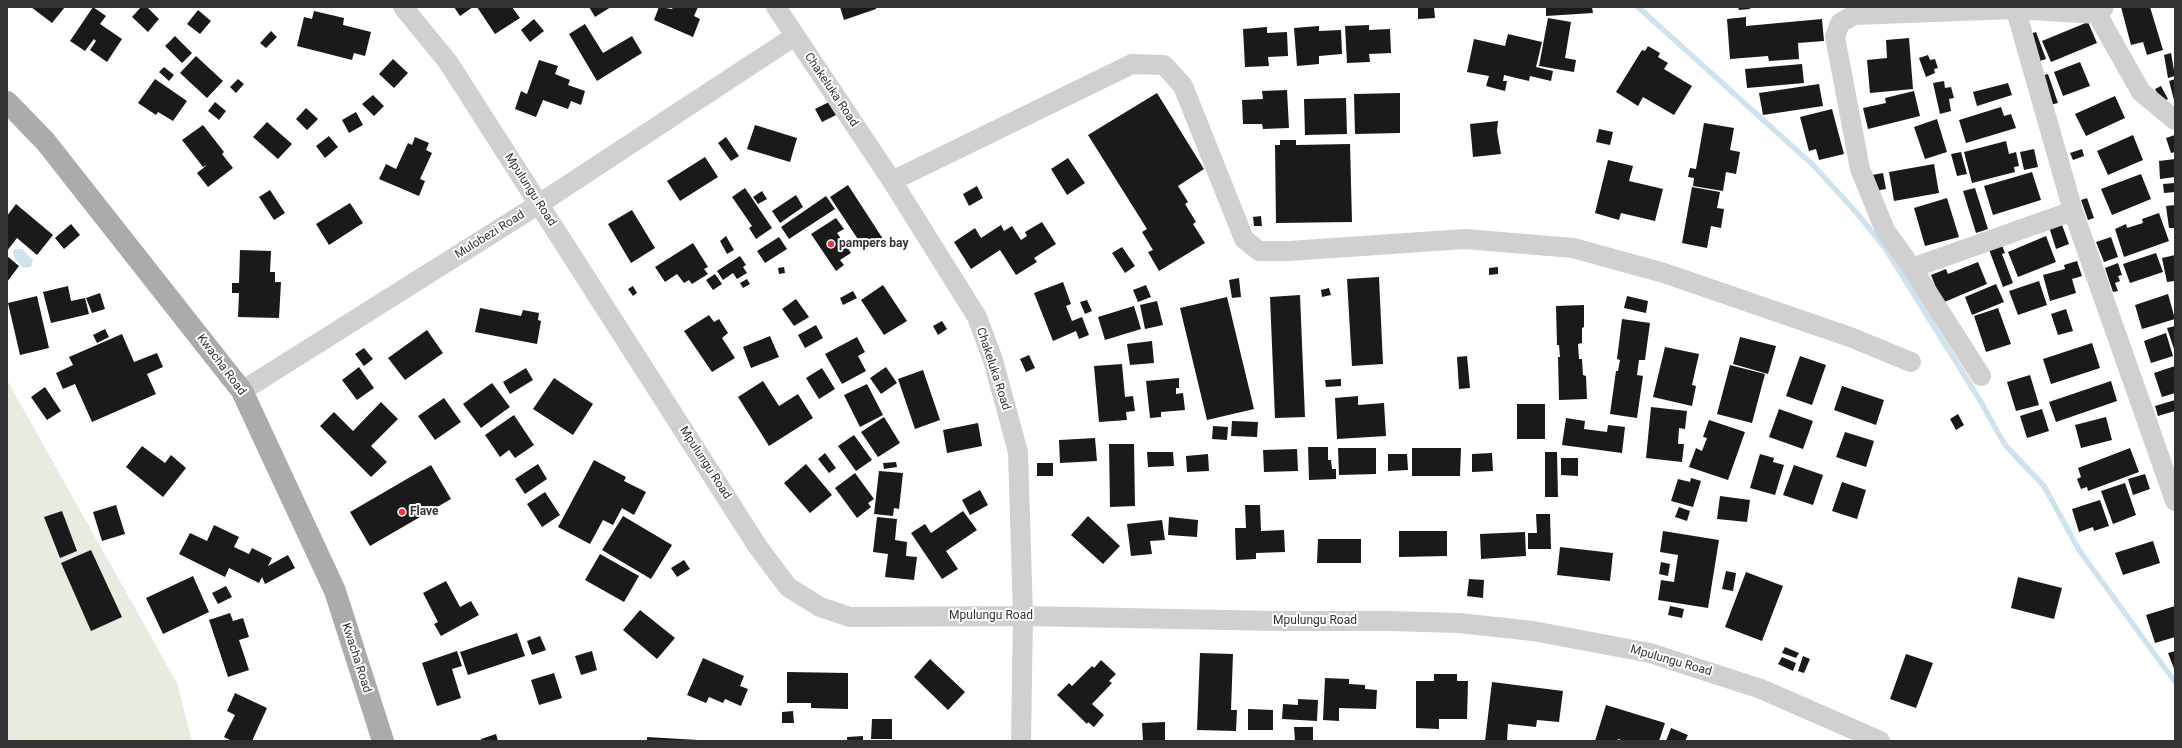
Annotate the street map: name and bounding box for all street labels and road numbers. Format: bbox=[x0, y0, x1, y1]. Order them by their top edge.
street label: Chakeluka Road bbox=[801, 50, 861, 130]
street label: Mpulungu Road bbox=[501, 151, 559, 229]
street label: Mulobezi Road bbox=[453, 208, 527, 262]
street label: Chakeluka Road bbox=[973, 326, 1013, 412]
street label: Kwacha Road bbox=[193, 332, 249, 398]
street label: Mpulungu Road bbox=[676, 424, 734, 502]
street label: Mpulungu Road bbox=[949, 609, 1033, 623]
street label: Mpulungu Road bbox=[1273, 614, 1357, 628]
street label: Kwacha Road bbox=[338, 621, 374, 695]
street label: Mpulungu Road bbox=[1629, 643, 1713, 679]

